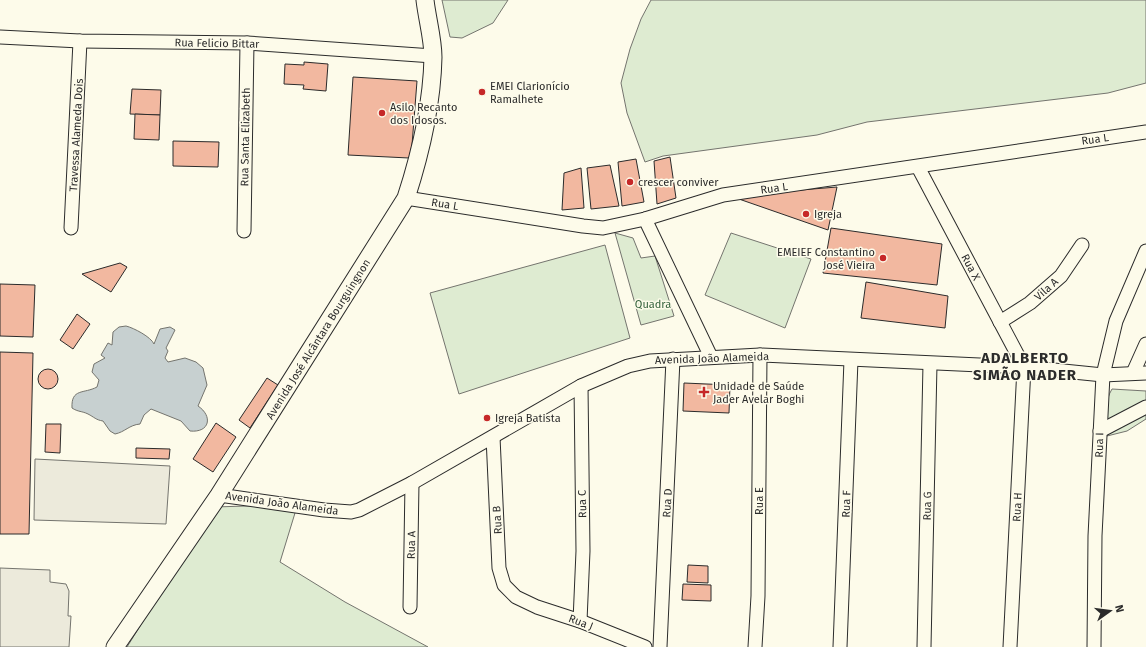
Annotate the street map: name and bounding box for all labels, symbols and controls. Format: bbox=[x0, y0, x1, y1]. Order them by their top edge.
street label: Rua Felicio Bittar bbox=[174, 36, 260, 51]
street label: Travessa Alameda Dois bbox=[67, 78, 86, 192]
place label: EMEI Clarionício Ramalhete bbox=[490, 80, 570, 106]
street label: Rua Santa Elizabeth bbox=[238, 87, 253, 187]
marker: EMEI Clarionício Ramalhete bbox=[477, 87, 487, 97]
place label: Asilo Recanto dos Idosos. bbox=[390, 101, 457, 127]
marker: Asilo Recanto dos Idosos. bbox=[377, 108, 387, 118]
street label: Rua L bbox=[1081, 131, 1110, 148]
place label: crescer conviver bbox=[638, 176, 719, 189]
marker: crescer conviver bbox=[625, 177, 635, 187]
street label: Rua L bbox=[760, 180, 789, 197]
street label: Rua L bbox=[430, 196, 460, 213]
place label: Igreja bbox=[814, 208, 842, 221]
marker: Igreja bbox=[801, 209, 811, 219]
place label: EMEIEF Constantino José Vieira bbox=[777, 246, 875, 272]
street label: Rua X bbox=[958, 252, 983, 283]
marker: EMEIEF Constantino José Vieira bbox=[878, 253, 888, 263]
street label: Avenida José Alcântara Bourguingnon bbox=[264, 257, 373, 422]
street label: Vila A bbox=[1032, 275, 1061, 303]
park label: Quadra bbox=[635, 298, 671, 311]
district label: ADALBERTO SIMÃO NADER bbox=[973, 349, 1077, 384]
street label: Avenida João Alameida bbox=[655, 350, 769, 367]
place label: Unidade de Saúde Jader Avelar Boghi bbox=[713, 380, 804, 406]
marker: Unidade de Saúde Jader Avelar Boghi bbox=[698, 386, 710, 398]
place label: Igreja Batista bbox=[495, 412, 561, 425]
marker: Igreja Batista bbox=[482, 413, 492, 423]
street label: Rua I bbox=[1093, 432, 1106, 458]
street label: Rua E bbox=[753, 487, 766, 515]
street label: Rua D bbox=[660, 488, 675, 518]
street label: Avenida João Alameida bbox=[224, 489, 339, 518]
street label: Rua C bbox=[576, 490, 589, 518]
street label: Rua F bbox=[840, 490, 853, 518]
street label: Rua G bbox=[921, 491, 934, 521]
street label: Rua H bbox=[1010, 492, 1025, 522]
street label: Rua B bbox=[490, 505, 505, 535]
street label: Rua A bbox=[405, 530, 418, 559]
north arrow bbox=[1090, 591, 1130, 631]
text: N bbox=[1112, 604, 1126, 614]
street label: Rua J bbox=[567, 612, 595, 633]

